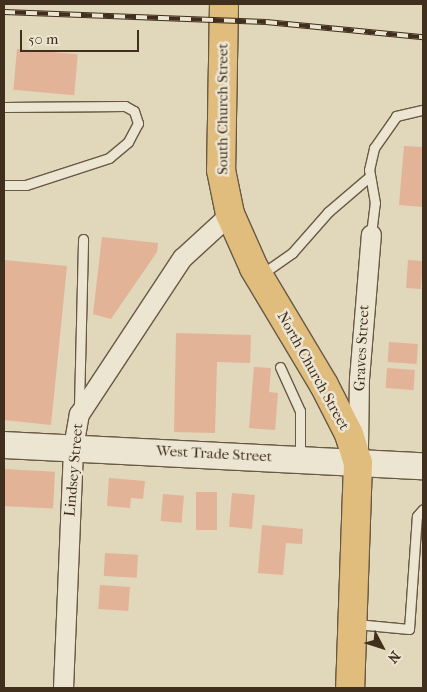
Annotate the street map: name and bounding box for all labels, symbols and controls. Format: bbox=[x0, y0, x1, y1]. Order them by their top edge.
scale bar bbox=[22, 20, 141, 52]
text: 50 m bbox=[28, 30, 58, 48]
street label: South Church Street bbox=[214, 43, 232, 175]
street label: Graves Street bbox=[351, 304, 373, 392]
street label: North Church Street bbox=[273, 308, 353, 434]
street label: Lindsey Street bbox=[61, 423, 87, 517]
street label: West Trade Street bbox=[156, 442, 272, 466]
north arrow bbox=[357, 622, 407, 672]
text: N bbox=[384, 647, 404, 666]

